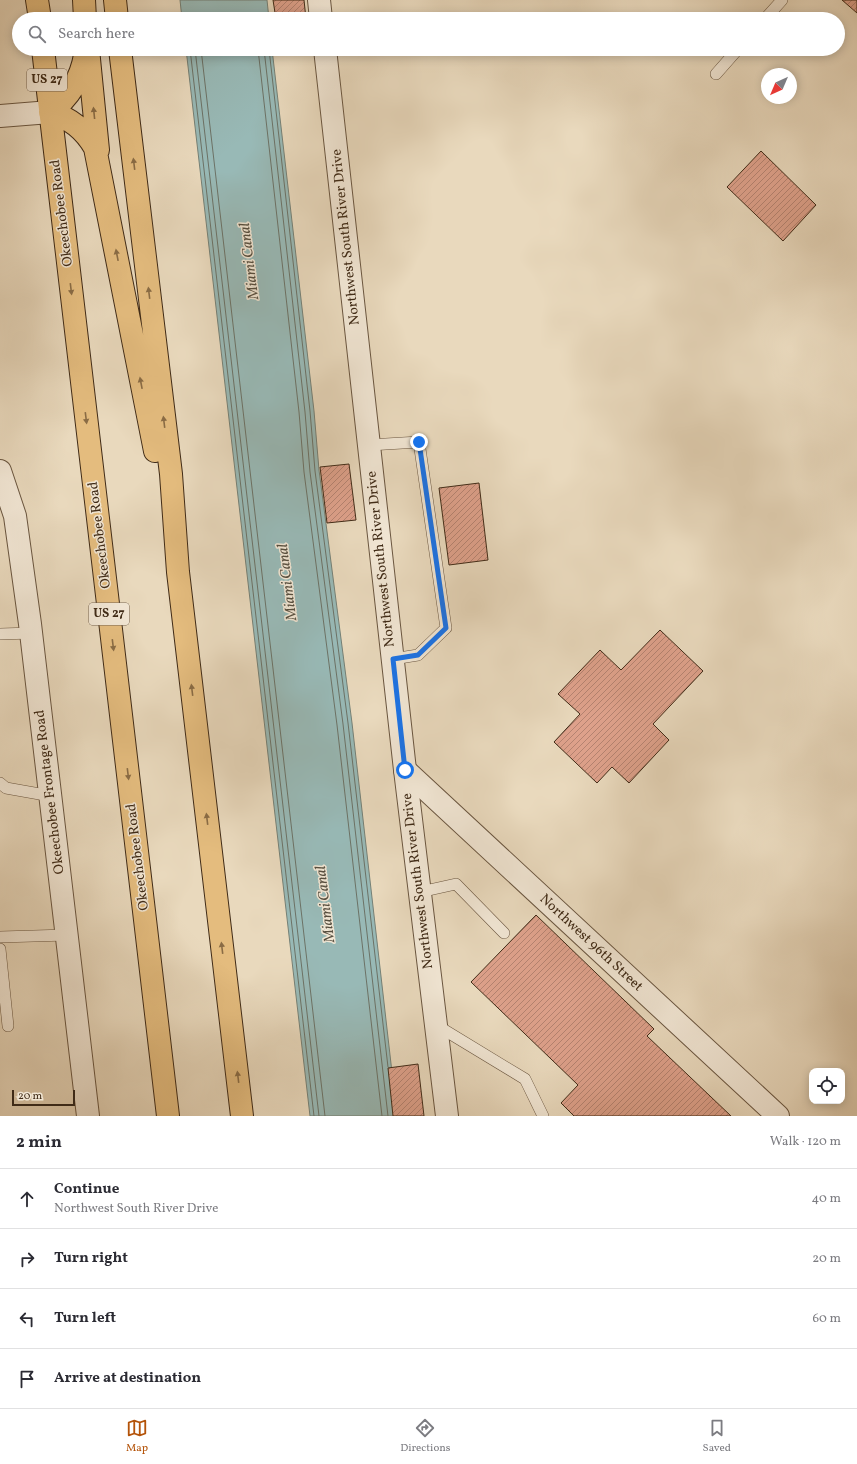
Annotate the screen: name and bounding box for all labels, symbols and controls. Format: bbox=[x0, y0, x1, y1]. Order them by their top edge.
search box bbox=[12, 12, 845, 56]
icon: search bbox=[26, 23, 48, 45]
text: Search here bbox=[58, 24, 135, 45]
north arrow bbox=[761, 68, 797, 104]
road number: US 27 bbox=[27, 69, 67, 91]
one-way arrow bbox=[91, 107, 98, 119]
street label: Northwest South River Drive bbox=[327, 148, 365, 326]
street label: Okeechobee Road bbox=[46, 158, 78, 268]
one-way arrow bbox=[131, 158, 137, 170]
water label: Miami Canal bbox=[235, 221, 265, 302]
one-way arrow bbox=[114, 249, 120, 261]
one-way arrow bbox=[68, 283, 74, 295]
one-way arrow bbox=[146, 287, 152, 299]
one-way arrow bbox=[138, 377, 144, 389]
one-way arrow bbox=[83, 412, 90, 424]
one-way arrow bbox=[161, 416, 168, 428]
route end bbox=[410, 433, 428, 451]
street label: Northwest South River Drive bbox=[362, 470, 400, 648]
street label: Okeechobee Road bbox=[84, 480, 116, 590]
water label: Miami Canal bbox=[273, 542, 303, 623]
road number: US 27 bbox=[89, 603, 129, 625]
one-way arrow bbox=[110, 639, 116, 651]
one-way arrow bbox=[188, 684, 195, 696]
street label: Okeechobee Frontage Road bbox=[30, 709, 70, 875]
route start bbox=[396, 761, 414, 779]
one-way arrow bbox=[125, 768, 131, 780]
street label: Northwest South River Drive bbox=[398, 792, 438, 970]
street label: Okeechobee Road bbox=[122, 802, 154, 912]
one-way arrow bbox=[204, 813, 210, 825]
water label: Miami Canal bbox=[311, 864, 341, 945]
street label: Northwest 96th Street bbox=[535, 890, 647, 996]
one-way arrow bbox=[219, 942, 226, 954]
map controls bbox=[809, 1068, 845, 1104]
button: locate bbox=[809, 1068, 845, 1104]
one-way arrow bbox=[235, 1071, 241, 1083]
scale bar bbox=[12, 1088, 75, 1107]
text: 20 m bbox=[18, 1089, 42, 1104]
text: 2 min bbox=[16, 1131, 62, 1154]
text: Walk · 120 m bbox=[770, 1133, 841, 1151]
text: Continue bbox=[54, 1179, 119, 1200]
icon: ahead bbox=[16, 1188, 38, 1210]
text: 40 m bbox=[812, 1190, 841, 1208]
text: Northwest South River Drive bbox=[54, 1200, 218, 1218]
icon: right bbox=[16, 1248, 38, 1270]
text: Turn right bbox=[54, 1248, 128, 1269]
text: 20 m bbox=[812, 1250, 841, 1268]
icon: left bbox=[16, 1308, 38, 1330]
text: Turn left bbox=[54, 1308, 116, 1329]
text: 60 m bbox=[813, 1310, 841, 1328]
icon: arrive bbox=[16, 1368, 38, 1390]
text: Arrive at destination bbox=[54, 1368, 201, 1389]
tab: Map bbox=[126, 1417, 148, 1456]
tab: Directions bbox=[400, 1417, 451, 1456]
tab: Saved bbox=[703, 1417, 731, 1456]

